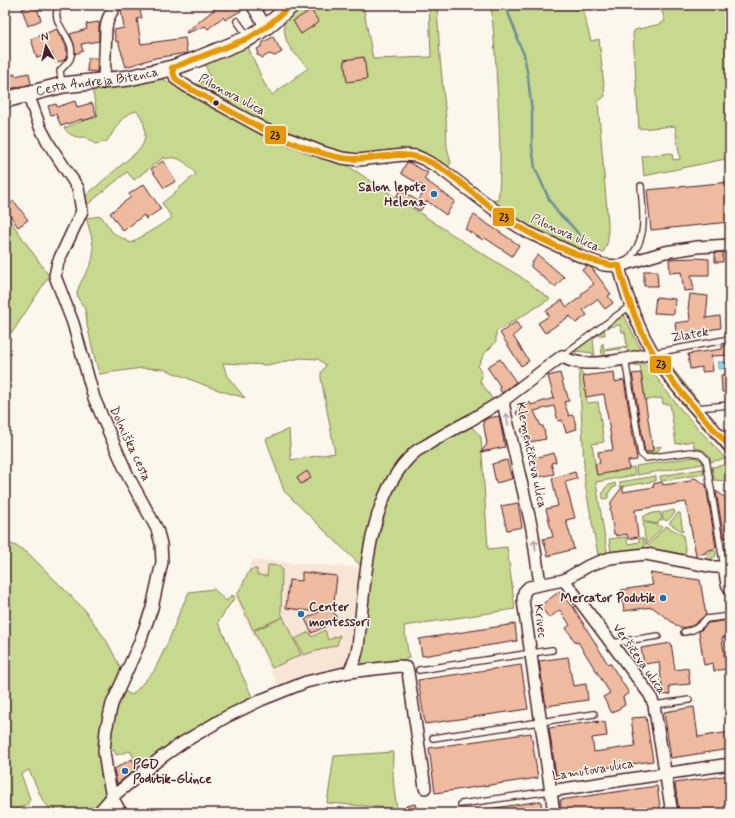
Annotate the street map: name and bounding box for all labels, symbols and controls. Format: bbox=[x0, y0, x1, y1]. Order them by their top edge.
north arrow bbox=[26, 26, 66, 66]
text: N bbox=[40, 30, 49, 45]
street label: Cesta Andreja Bitenca bbox=[34, 63, 160, 100]
street label: Pilonova ulica bbox=[196, 70, 269, 120]
unlabelled marker bbox=[211, 98, 221, 108]
line badge: 23 bbox=[264, 125, 287, 145]
text: 23 bbox=[270, 129, 280, 143]
place label: Salon lepote Helena bbox=[358, 179, 427, 211]
marker: Salon lepote Helena bbox=[429, 189, 439, 199]
line badge: 23 bbox=[492, 207, 515, 227]
street label: Pilonova ulica bbox=[528, 210, 602, 256]
text: 23 bbox=[499, 211, 509, 225]
street label: Zlatek bbox=[670, 323, 710, 347]
line badge: 23 bbox=[649, 355, 672, 374]
text: 23 bbox=[656, 358, 666, 372]
street label: Klemenčičeva ulica bbox=[511, 401, 551, 510]
street label: Dolniška cesta bbox=[105, 404, 155, 485]
one-way arrow bbox=[502, 412, 510, 425]
one-way arrow bbox=[531, 539, 539, 552]
place label: Mercator Podutik bbox=[561, 590, 655, 607]
marker: Mercator Podutik bbox=[658, 593, 668, 603]
place label: Center montessori bbox=[309, 599, 370, 631]
street label: Krivec bbox=[529, 603, 551, 639]
marker: Center montessori bbox=[296, 609, 306, 619]
street label: Veršičeva ulica bbox=[608, 620, 670, 698]
street label: Lamutova ulica bbox=[551, 755, 635, 785]
place label: PGD Podutik-Glince bbox=[133, 756, 212, 788]
marker: PGD Podutik-Glince bbox=[120, 766, 130, 776]

